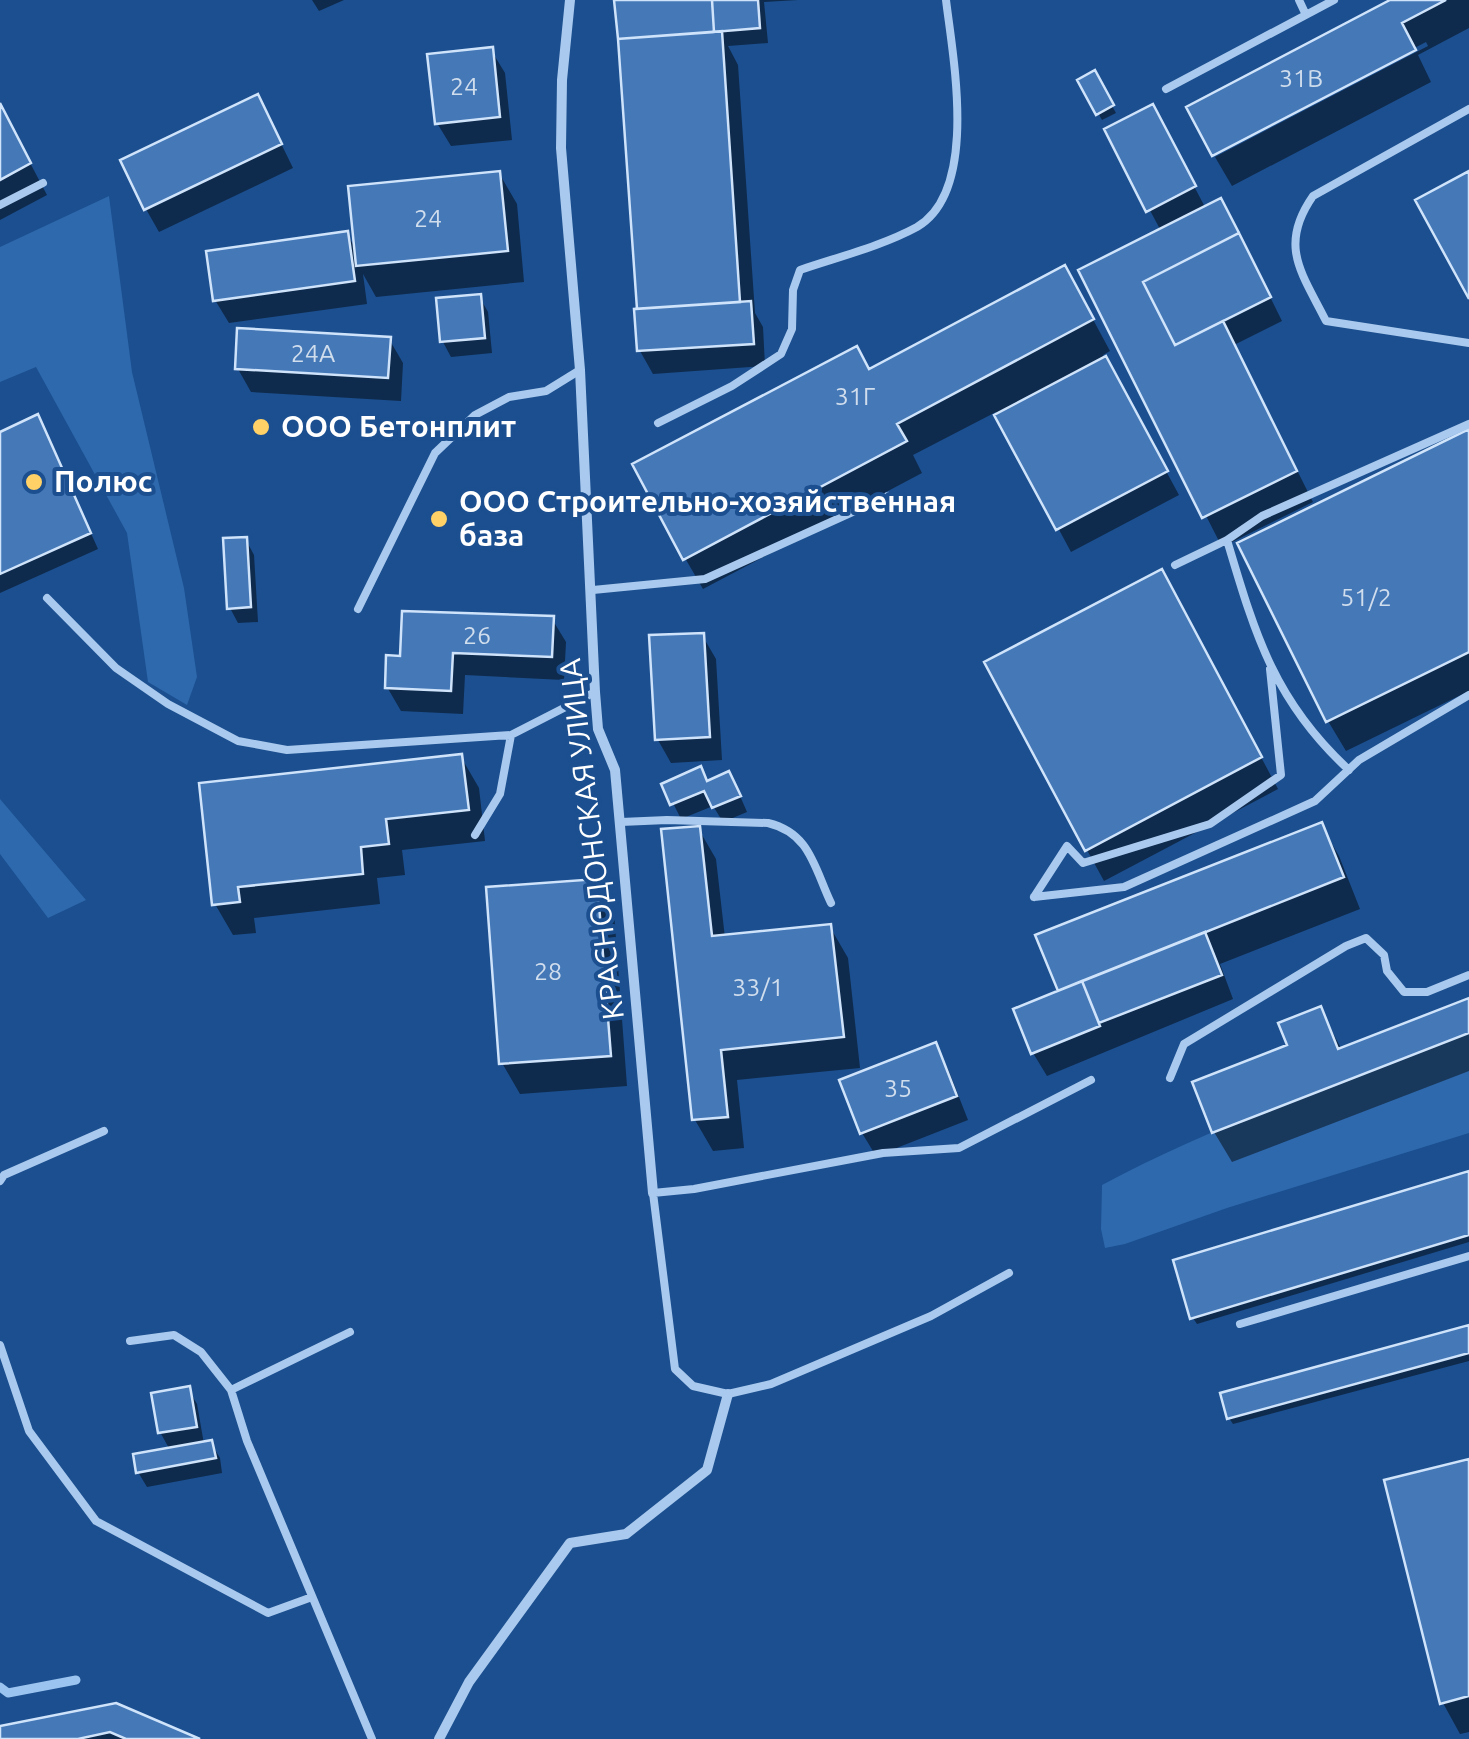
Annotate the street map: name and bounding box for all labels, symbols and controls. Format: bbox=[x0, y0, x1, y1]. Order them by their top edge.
house number: 31В bbox=[1279, 64, 1323, 92]
house number: 24 bbox=[450, 72, 478, 100]
house number: 24 bbox=[414, 204, 442, 232]
house number: 24А bbox=[291, 339, 335, 367]
house number: 31Г bbox=[835, 382, 875, 410]
place label: ООО Бетонплит bbox=[281, 409, 516, 443]
marker: ООО Бетонплит bbox=[250, 416, 272, 438]
place label: Полюс bbox=[54, 464, 152, 498]
marker: Полюс bbox=[23, 471, 45, 493]
place label: ООО Строительно-хозяйственная база bbox=[459, 484, 956, 552]
marker: ООО Строительно-хозяйственная база bbox=[428, 508, 450, 530]
house number: 51/2 bbox=[1340, 583, 1392, 611]
house number: 26 bbox=[463, 621, 491, 649]
street label: КРАСНОДОНСКАЯ УЛИЦА bbox=[552, 656, 630, 1022]
house number: 28 bbox=[534, 957, 562, 985]
house number: 33/1 bbox=[732, 973, 784, 1001]
house number: 35 bbox=[884, 1074, 912, 1102]

